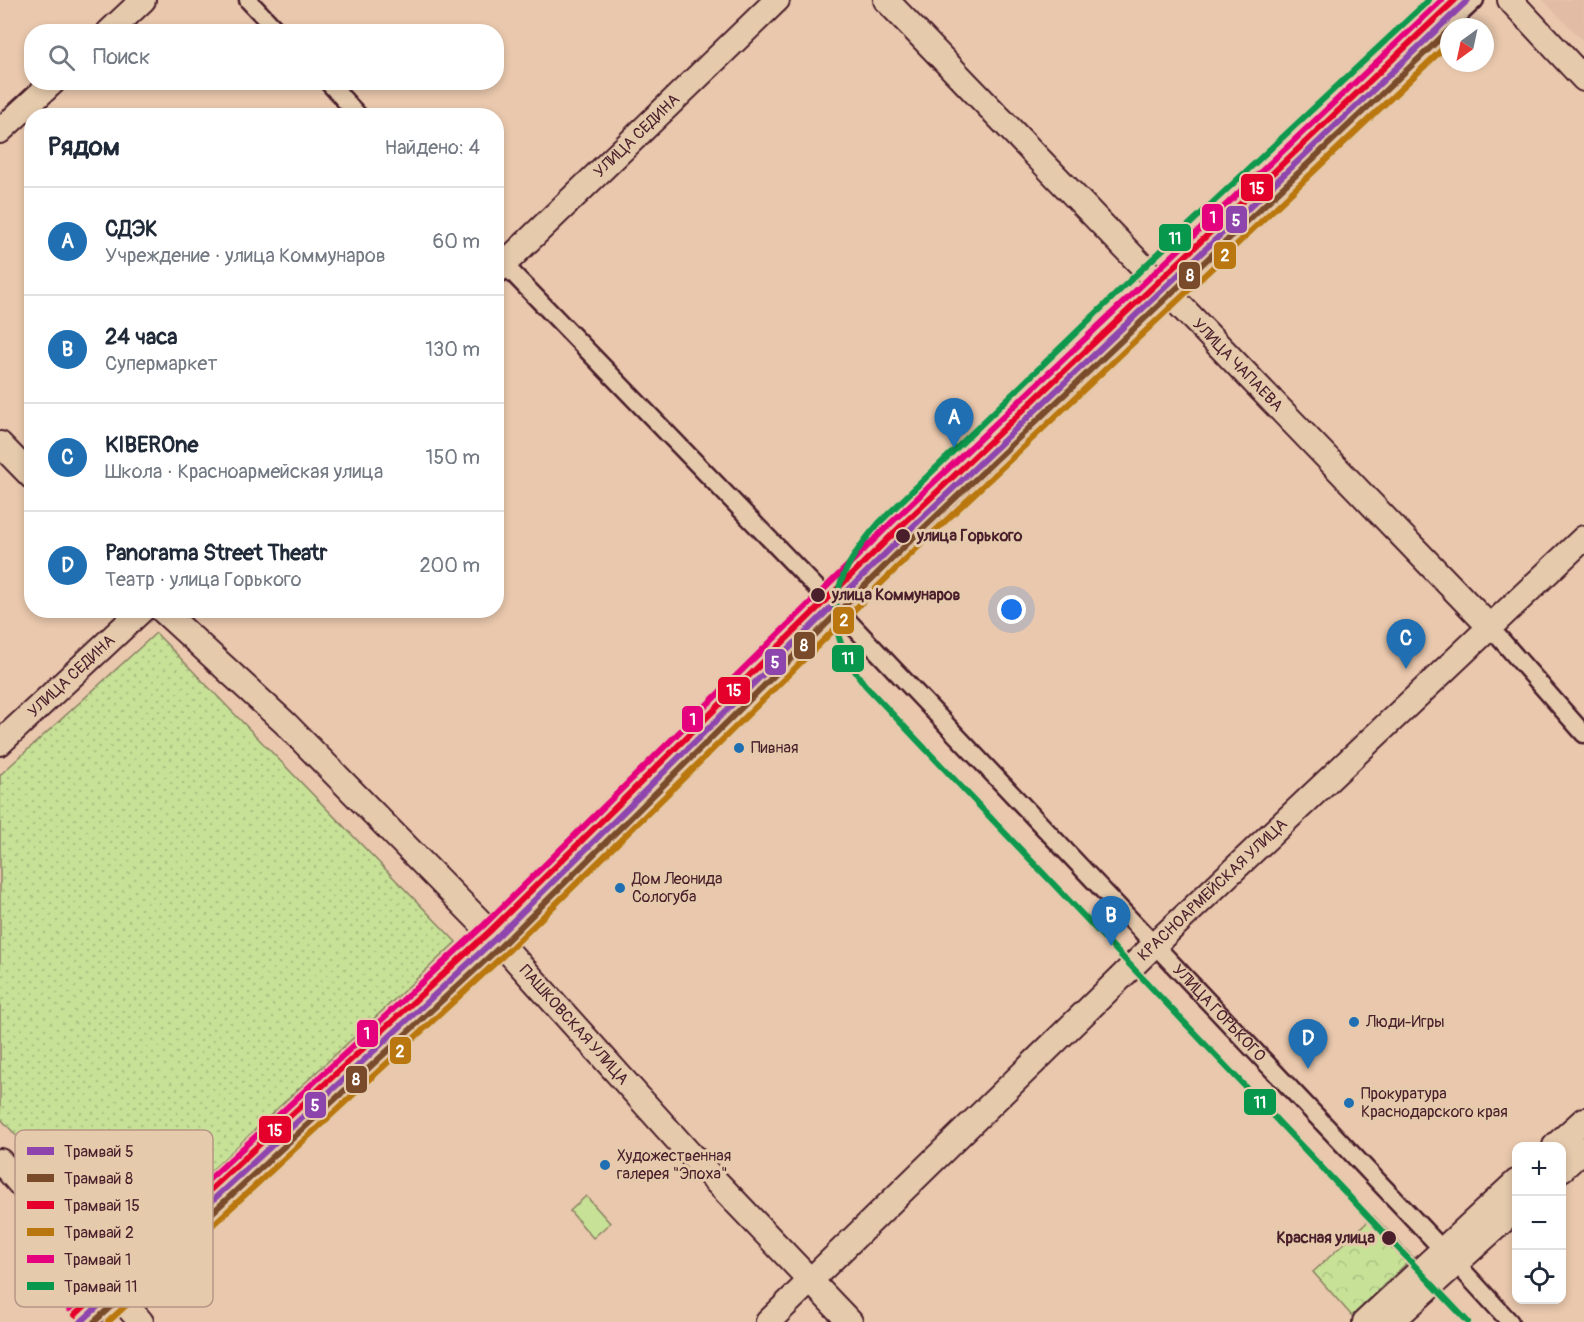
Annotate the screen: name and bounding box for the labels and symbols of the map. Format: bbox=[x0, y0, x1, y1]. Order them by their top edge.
north arrow bbox=[1440, 18, 1494, 72]
street label: УЛИЦА СЕДИНА bbox=[590, 90, 684, 182]
line badge: 15 bbox=[1240, 173, 1274, 202]
text: 15 bbox=[1250, 179, 1265, 199]
line badge: 1 bbox=[1201, 203, 1224, 232]
line badge: 5 bbox=[1225, 205, 1248, 234]
text: 1 bbox=[1210, 208, 1216, 228]
text: 5 bbox=[1232, 211, 1241, 231]
line badge: 11 bbox=[1158, 223, 1192, 252]
text: 11 bbox=[1169, 229, 1181, 249]
line badge: 2 bbox=[1213, 241, 1237, 270]
text: 2 bbox=[1221, 246, 1230, 266]
line badge: 8 bbox=[1178, 261, 1201, 290]
text: 8 bbox=[1186, 266, 1194, 286]
street label: УЛИЦА ЧАПАЕВА bbox=[1188, 314, 1287, 416]
pin: A bbox=[934, 398, 974, 448]
place label: улица Горького bbox=[916, 526, 1023, 546]
marker: улица Горького bbox=[894, 527, 912, 545]
place label: улица Коммунаров bbox=[831, 585, 961, 605]
marker: улица Коммунаров bbox=[809, 586, 827, 604]
your location bbox=[997, 595, 1026, 624]
line badge: 2 bbox=[832, 606, 855, 635]
text: 2 bbox=[840, 611, 849, 631]
pin: C bbox=[1386, 620, 1426, 669]
street label: УЛИЦА СЕДИНА bbox=[24, 630, 119, 722]
line badge: 8 bbox=[793, 631, 816, 660]
text: 8 bbox=[800, 636, 808, 656]
line badge: 11 bbox=[831, 644, 865, 673]
line badge: 5 bbox=[764, 648, 787, 676]
text: 11 bbox=[842, 649, 854, 669]
text: 5 bbox=[771, 653, 780, 673]
line badge: 15 bbox=[717, 676, 751, 705]
text: 15 bbox=[727, 681, 742, 701]
line badge: 1 bbox=[681, 705, 704, 733]
text: 1 bbox=[690, 710, 696, 730]
place label: Пивная bbox=[751, 738, 799, 758]
marker: Пивная bbox=[732, 741, 746, 755]
street label: КРАСНОАРМЕЙСКАЯ УЛИЦА bbox=[1134, 814, 1291, 965]
place label: Дом Леонида Сологуба bbox=[631, 869, 722, 907]
marker: Дом Леонида Сологуба bbox=[613, 881, 627, 895]
pin: B bbox=[1092, 896, 1130, 946]
street label: УЛИЦА ГОРЬКОГО bbox=[1168, 960, 1270, 1066]
street label: ПАШКОВСКАЯ УЛИЦА bbox=[515, 961, 633, 1089]
place label: Люди-Игры bbox=[1365, 1012, 1445, 1032]
marker: Люди-Игры bbox=[1347, 1015, 1361, 1029]
line badge: 1 bbox=[356, 1019, 379, 1048]
pin: D bbox=[1288, 1020, 1328, 1069]
text: 1 bbox=[364, 1024, 370, 1044]
line badge: 2 bbox=[389, 1036, 412, 1065]
text: 2 bbox=[396, 1042, 405, 1062]
line badge: 8 bbox=[345, 1065, 368, 1094]
text: 8 bbox=[352, 1070, 360, 1090]
place label: Прокуратура Краснодарского края bbox=[1361, 1084, 1508, 1122]
line badge: 11 bbox=[1243, 1088, 1277, 1116]
line badge: 5 bbox=[304, 1091, 327, 1119]
text: 11 bbox=[1254, 1093, 1266, 1113]
text: 5 bbox=[311, 1096, 320, 1116]
marker: Прокуратура Краснодарского края bbox=[1342, 1096, 1356, 1110]
line badge: 15 bbox=[258, 1115, 292, 1144]
text: 15 bbox=[268, 1121, 283, 1141]
legend bbox=[15, 1130, 213, 1307]
text: Трамвай 5 bbox=[64, 1142, 134, 1162]
place label: Художественная галерея "Эпоха" bbox=[617, 1146, 731, 1184]
marker: Художественная галерея "Эпоха" bbox=[598, 1158, 612, 1172]
text: Трамвай 8 bbox=[64, 1169, 133, 1189]
text: Трамвай 15 bbox=[64, 1196, 140, 1216]
text: Трамвай 2 bbox=[64, 1223, 134, 1243]
place label: Красная улица bbox=[1276, 1228, 1376, 1248]
marker: Красная улица bbox=[1380, 1229, 1398, 1247]
text: Трамвай 1 bbox=[64, 1250, 131, 1270]
text: Трамвай 11 bbox=[64, 1277, 137, 1297]

